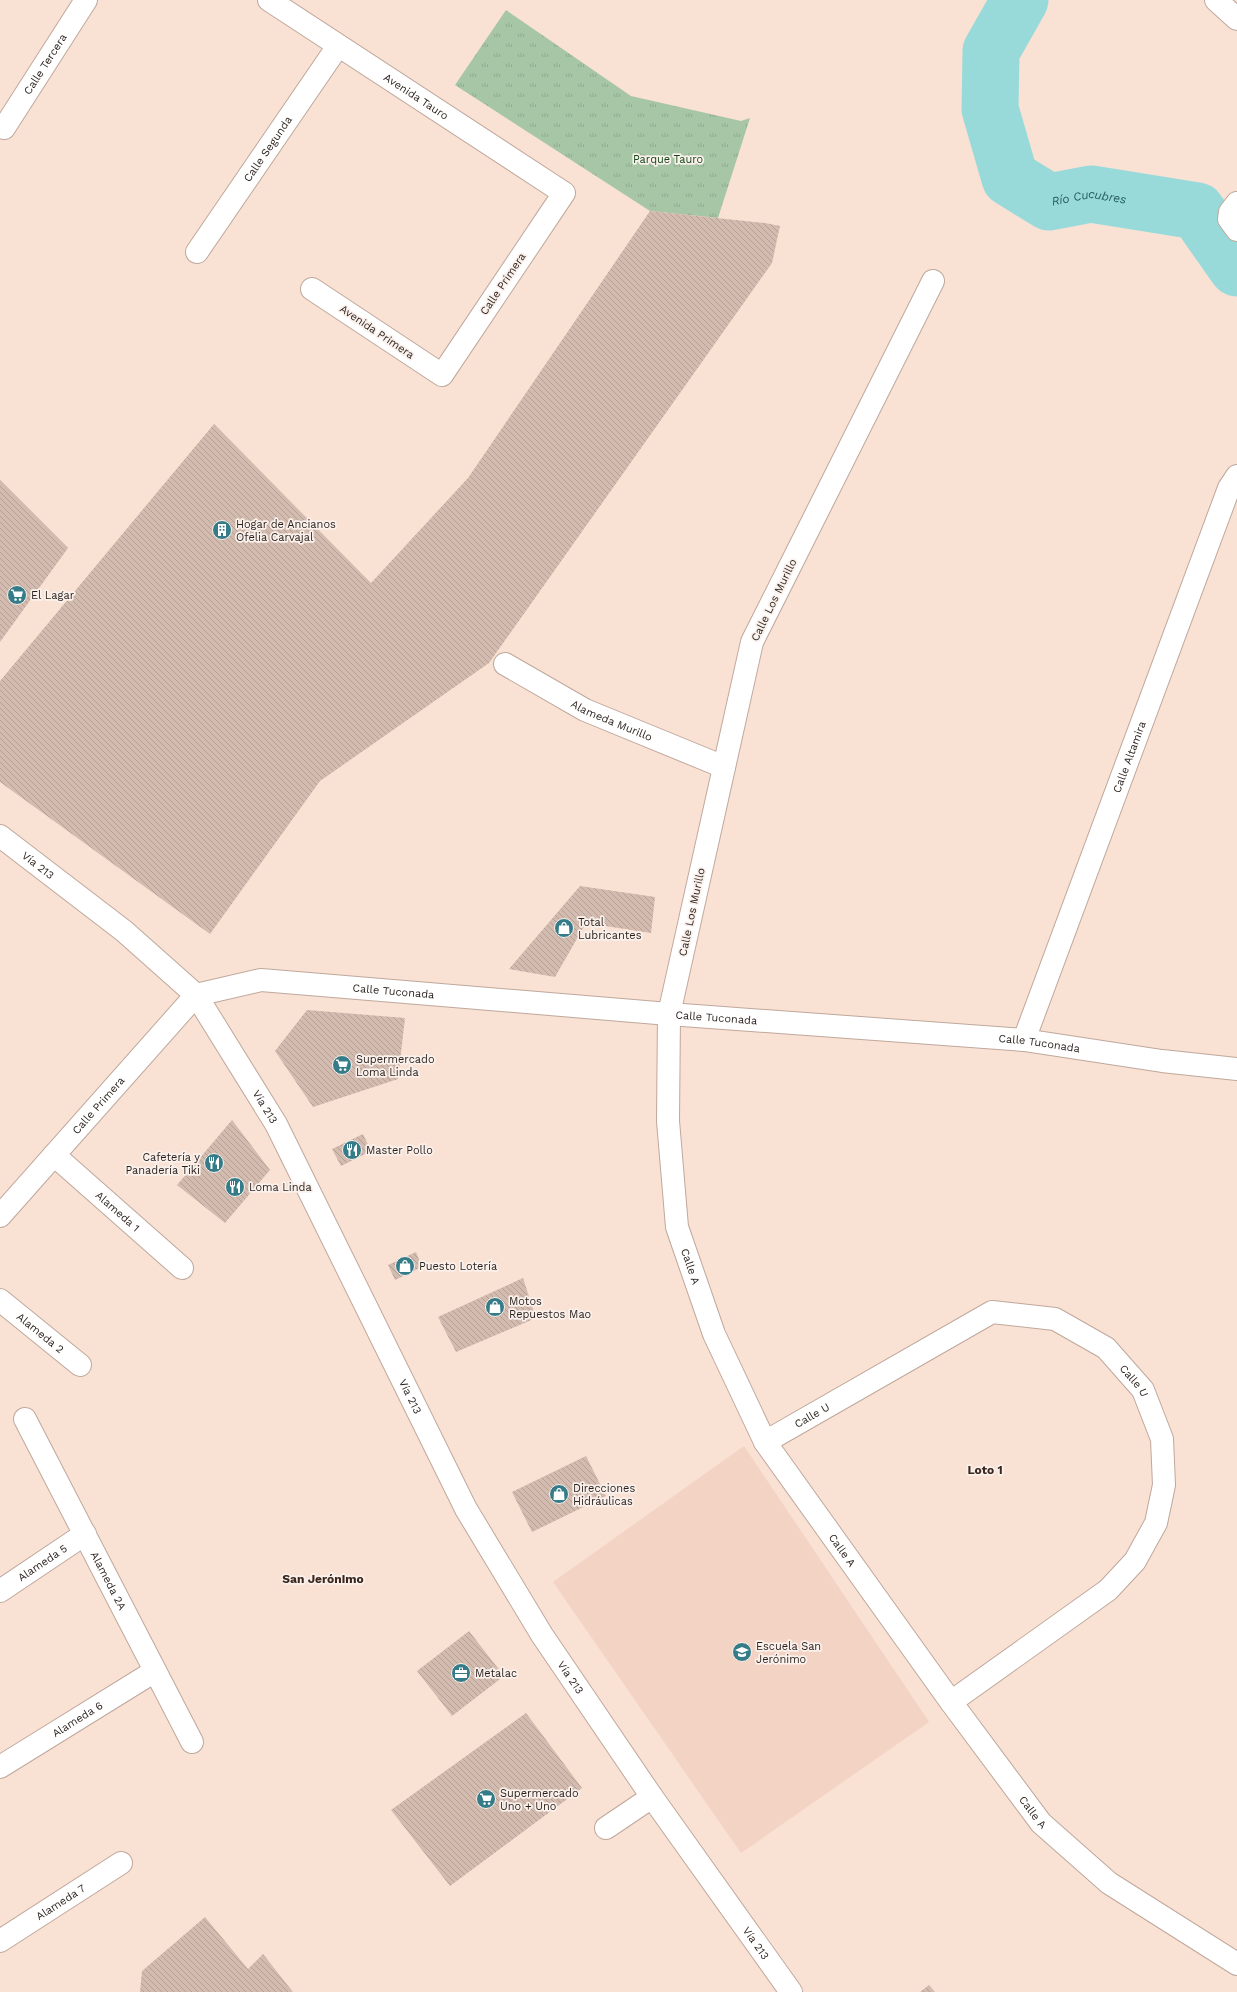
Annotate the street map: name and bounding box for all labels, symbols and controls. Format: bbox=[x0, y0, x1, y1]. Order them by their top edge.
street label: Calle Tercera bbox=[21, 31, 69, 97]
street label: Avenida Tauro bbox=[382, 70, 451, 122]
street label: Calle Segunda bbox=[241, 114, 295, 184]
park label: Parque Tauro bbox=[633, 153, 703, 166]
water label: Río Cucubres bbox=[1050, 187, 1127, 208]
street label: Calle Primera bbox=[477, 250, 529, 318]
street label: Avenida Primera bbox=[337, 302, 417, 362]
place label: Hogar de Ancianos Ofelia Carvajal bbox=[236, 518, 336, 544]
building icon: Hogar de Ancianos Ofelia Carvajal bbox=[211, 519, 233, 541]
street label: Calle Los Murillo bbox=[748, 557, 800, 643]
supermarket icon: El Lagar bbox=[6, 584, 28, 606]
place label: El Lagar bbox=[31, 589, 75, 602]
street label: Alameda Murillo bbox=[569, 697, 654, 743]
street label: Calle Altamira bbox=[1110, 719, 1148, 795]
street label: Vía 213 bbox=[19, 849, 57, 882]
street label: Calle Los Murillo bbox=[676, 867, 708, 957]
place label: Total Lubricantes bbox=[578, 916, 642, 942]
shop icon: Total Lubricantes bbox=[553, 917, 575, 939]
street label: Calle Tuconada bbox=[352, 981, 435, 1001]
street label: Calle Tuconada bbox=[675, 1008, 758, 1027]
street label: Calle Tuconada bbox=[998, 1032, 1081, 1055]
place label: Supermercado Loma Linda bbox=[356, 1053, 435, 1079]
supermarket icon: Supermercado Loma Linda bbox=[331, 1054, 353, 1076]
street label: Calle Primera bbox=[69, 1074, 127, 1137]
street label: Vía 213 bbox=[250, 1088, 281, 1126]
restaurant icon: Master Pollo bbox=[341, 1139, 363, 1161]
place label: Master Pollo bbox=[366, 1144, 433, 1157]
place label: Cafetería y Panadería Tiki bbox=[125, 1151, 200, 1177]
restaurant icon: Cafetería y Panadería Tiki bbox=[203, 1152, 225, 1174]
restaurant icon: Loma Linda bbox=[224, 1176, 246, 1198]
place label: Loma Linda bbox=[249, 1181, 312, 1194]
street label: Alameda 1 bbox=[93, 1188, 142, 1234]
street label: Calle A bbox=[678, 1247, 703, 1286]
shop icon: Puesto Lotería bbox=[394, 1255, 416, 1277]
place label: Puesto Lotería bbox=[419, 1260, 497, 1273]
place label: Motos Repuestos Mao bbox=[509, 1295, 591, 1321]
shop icon: Motos Repuestos Mao bbox=[484, 1296, 506, 1318]
street label: Alameda 2 bbox=[14, 1310, 66, 1356]
street label: Calle U bbox=[1117, 1362, 1151, 1399]
street label: Vía 213 bbox=[396, 1377, 424, 1416]
street label: Calle U bbox=[792, 1400, 832, 1430]
district label: Loto 1 bbox=[967, 1463, 1003, 1477]
place label: Direcciones Hidráulicas bbox=[573, 1482, 635, 1508]
shop icon: Direcciones Hidráulicas bbox=[548, 1483, 570, 1505]
street label: Calle A bbox=[826, 1531, 859, 1569]
street label: Alameda 5 bbox=[15, 1541, 70, 1584]
street label: Alameda 2A bbox=[88, 1549, 129, 1612]
district label: San Jerónimo bbox=[282, 1572, 364, 1586]
place label: Escuela San Jerónimo bbox=[756, 1640, 821, 1666]
school or university icon: Escuela San Jerónimo bbox=[731, 1641, 753, 1663]
street label: Vía 213 bbox=[555, 1658, 587, 1696]
office icon: Metalac bbox=[450, 1662, 472, 1684]
place label: Metalac bbox=[475, 1667, 517, 1680]
street label: Alameda 6 bbox=[50, 1698, 105, 1740]
place label: Supermercado Uno + Uno bbox=[500, 1787, 579, 1813]
supermarket icon: Supermercado Uno + Uno bbox=[475, 1788, 497, 1810]
street label: Calle A bbox=[1017, 1793, 1049, 1831]
street label: Alameda 7 bbox=[33, 1881, 88, 1923]
street label: Vía 213 bbox=[740, 1924, 772, 1962]

